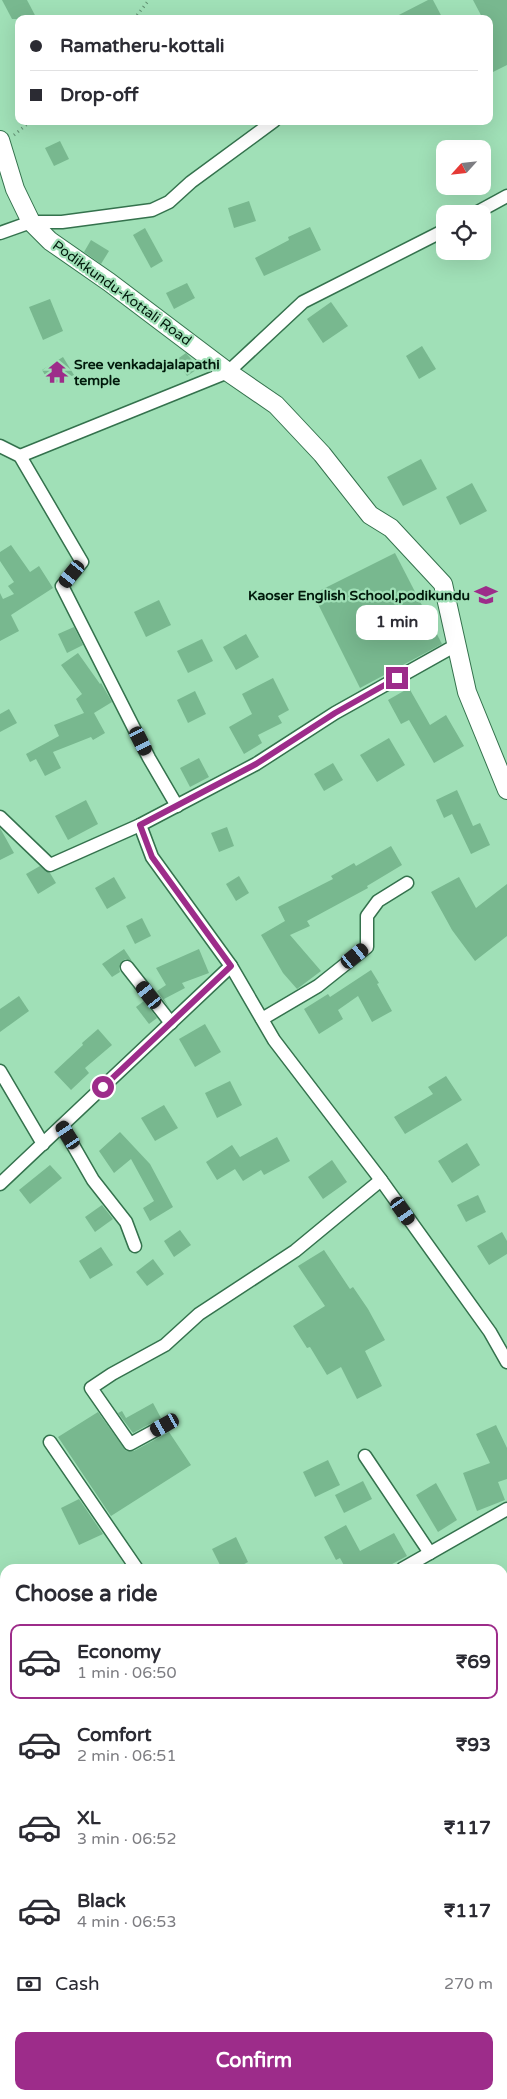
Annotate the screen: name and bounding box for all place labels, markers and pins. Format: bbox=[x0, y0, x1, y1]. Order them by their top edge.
place label: Sree venkadajalapathi temple bbox=[73, 356, 220, 389]
temple icon: Sree venkadajalapathi temple bbox=[44, 359, 70, 385]
school or university icon: Kaoser English School,podikundu bbox=[473, 582, 499, 608]
place label: Kaoser English School,podikundu bbox=[248, 587, 470, 604]

